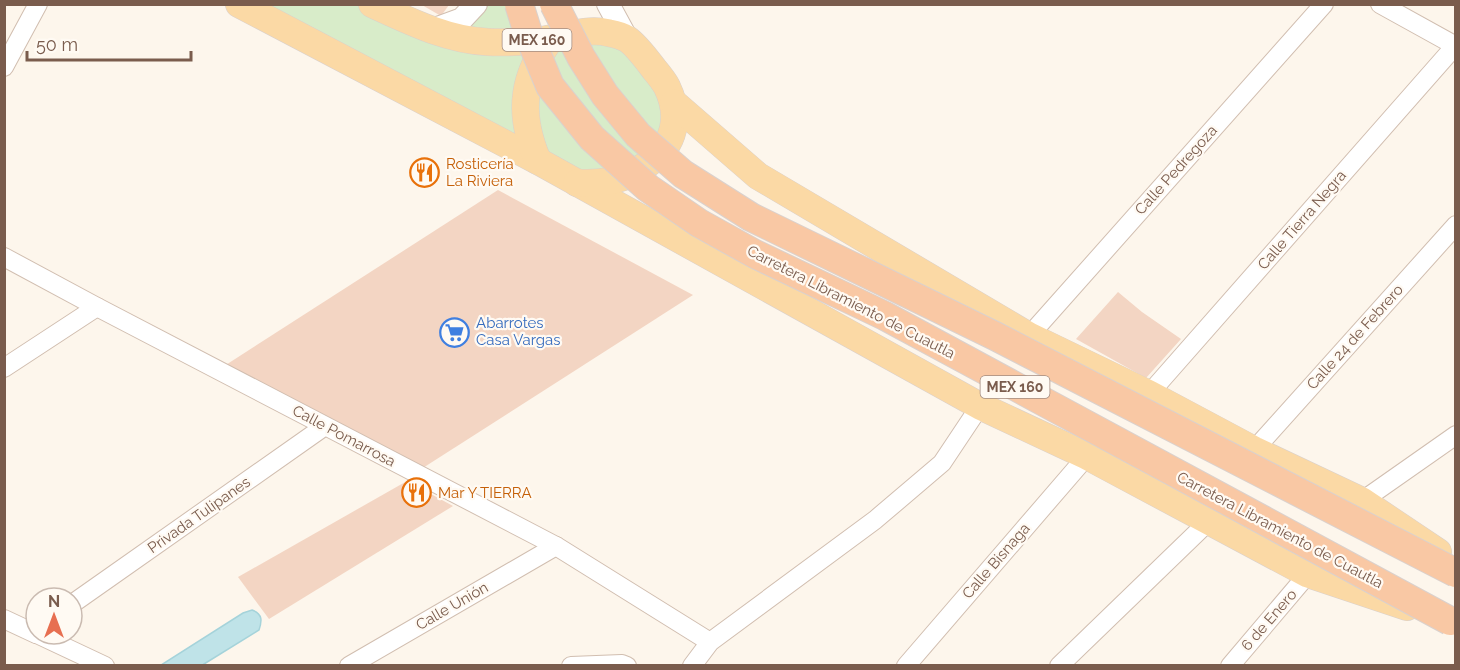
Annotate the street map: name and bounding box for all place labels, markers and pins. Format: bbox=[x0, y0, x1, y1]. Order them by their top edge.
place label: Rosticería La Riviera bbox=[446, 155, 514, 190]
restaurant icon: Rosticería La Riviera bbox=[409, 157, 441, 189]
place label: Abarrotes Casa Vargas bbox=[476, 314, 561, 349]
supermarket icon: Abarrotes Casa Vargas bbox=[439, 316, 471, 348]
restaurant icon: Mar Y TIERRA bbox=[401, 477, 433, 509]
place label: Mar Y TIERRA bbox=[438, 484, 532, 502]

